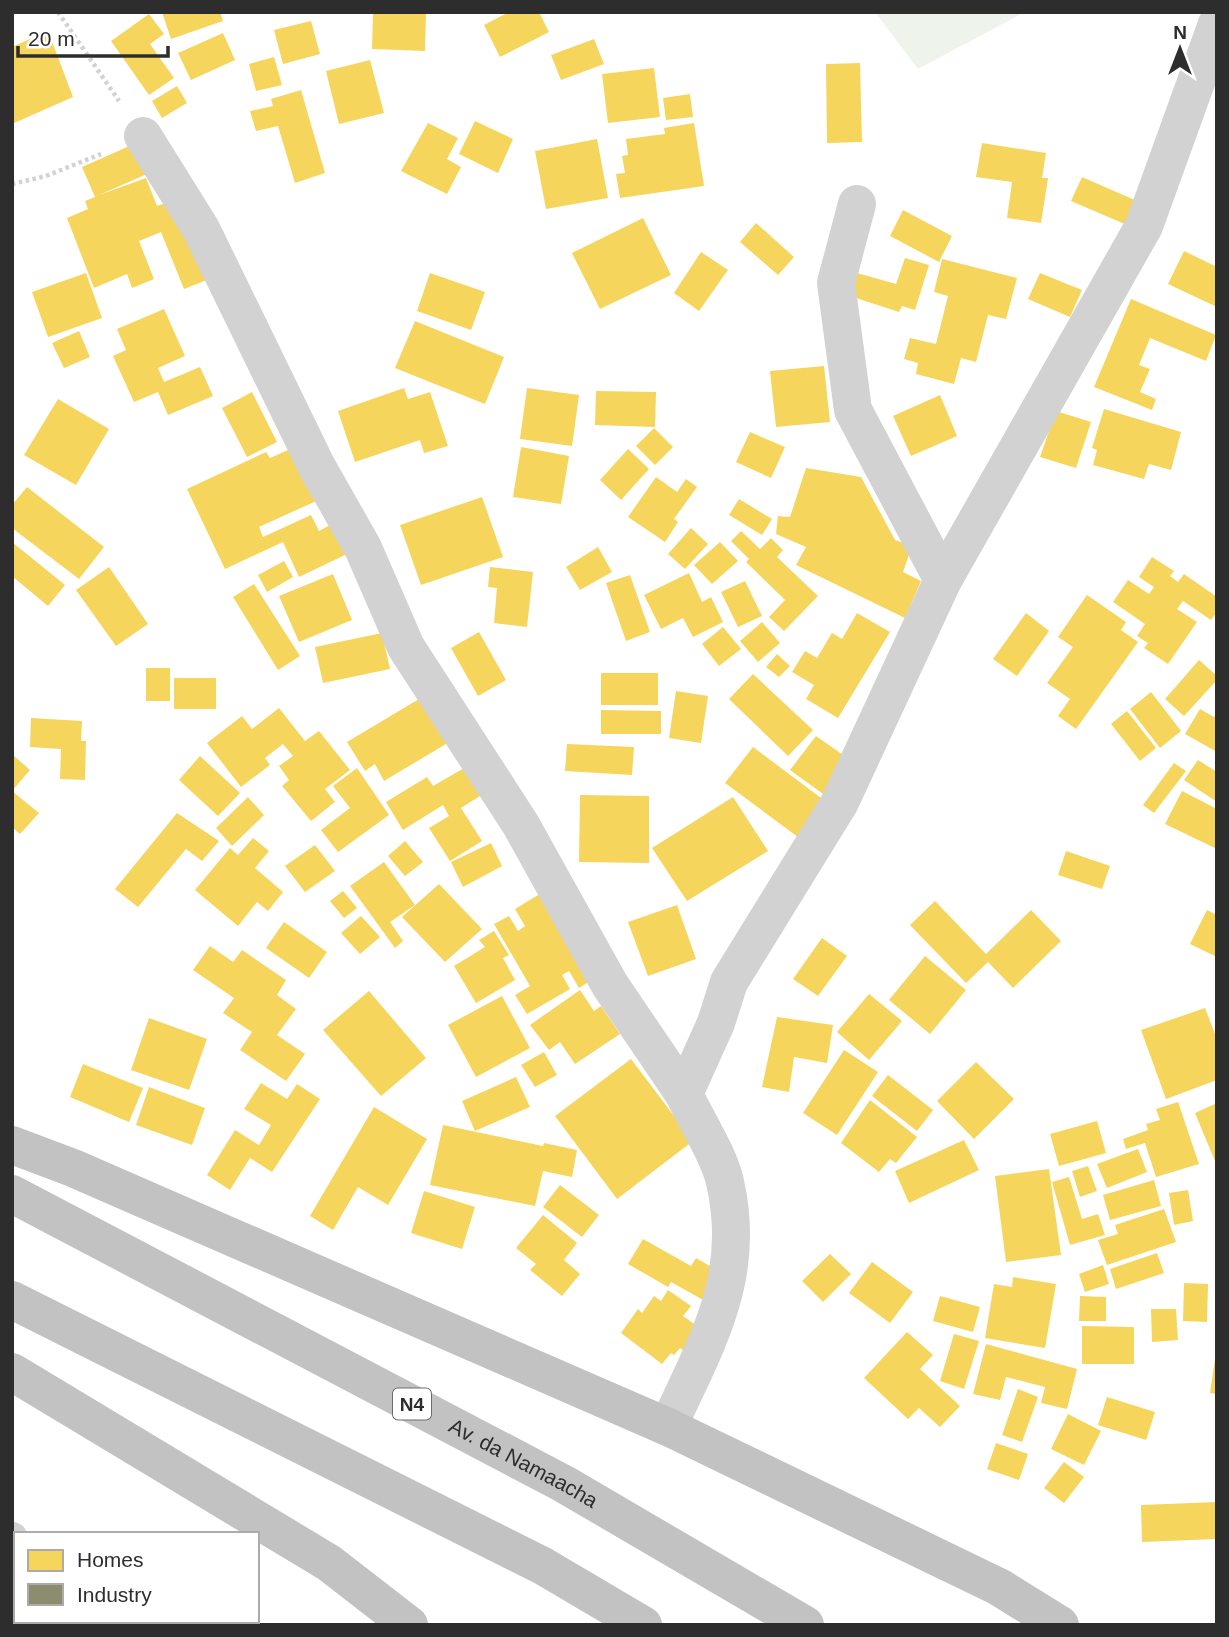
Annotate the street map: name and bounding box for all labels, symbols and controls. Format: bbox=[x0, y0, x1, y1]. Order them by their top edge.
scale bar bbox=[18, 14, 168, 58]
north arrow bbox=[1145, 14, 1215, 84]
text: N bbox=[1173, 22, 1187, 43]
text: 20 m bbox=[28, 27, 75, 50]
road number: N4 bbox=[393, 1388, 431, 1420]
street label: Av. da Namaacha bbox=[445, 1414, 602, 1512]
legend bbox=[14, 1532, 259, 1623]
text: Homes bbox=[77, 1548, 144, 1571]
text: Industry bbox=[77, 1583, 152, 1606]

